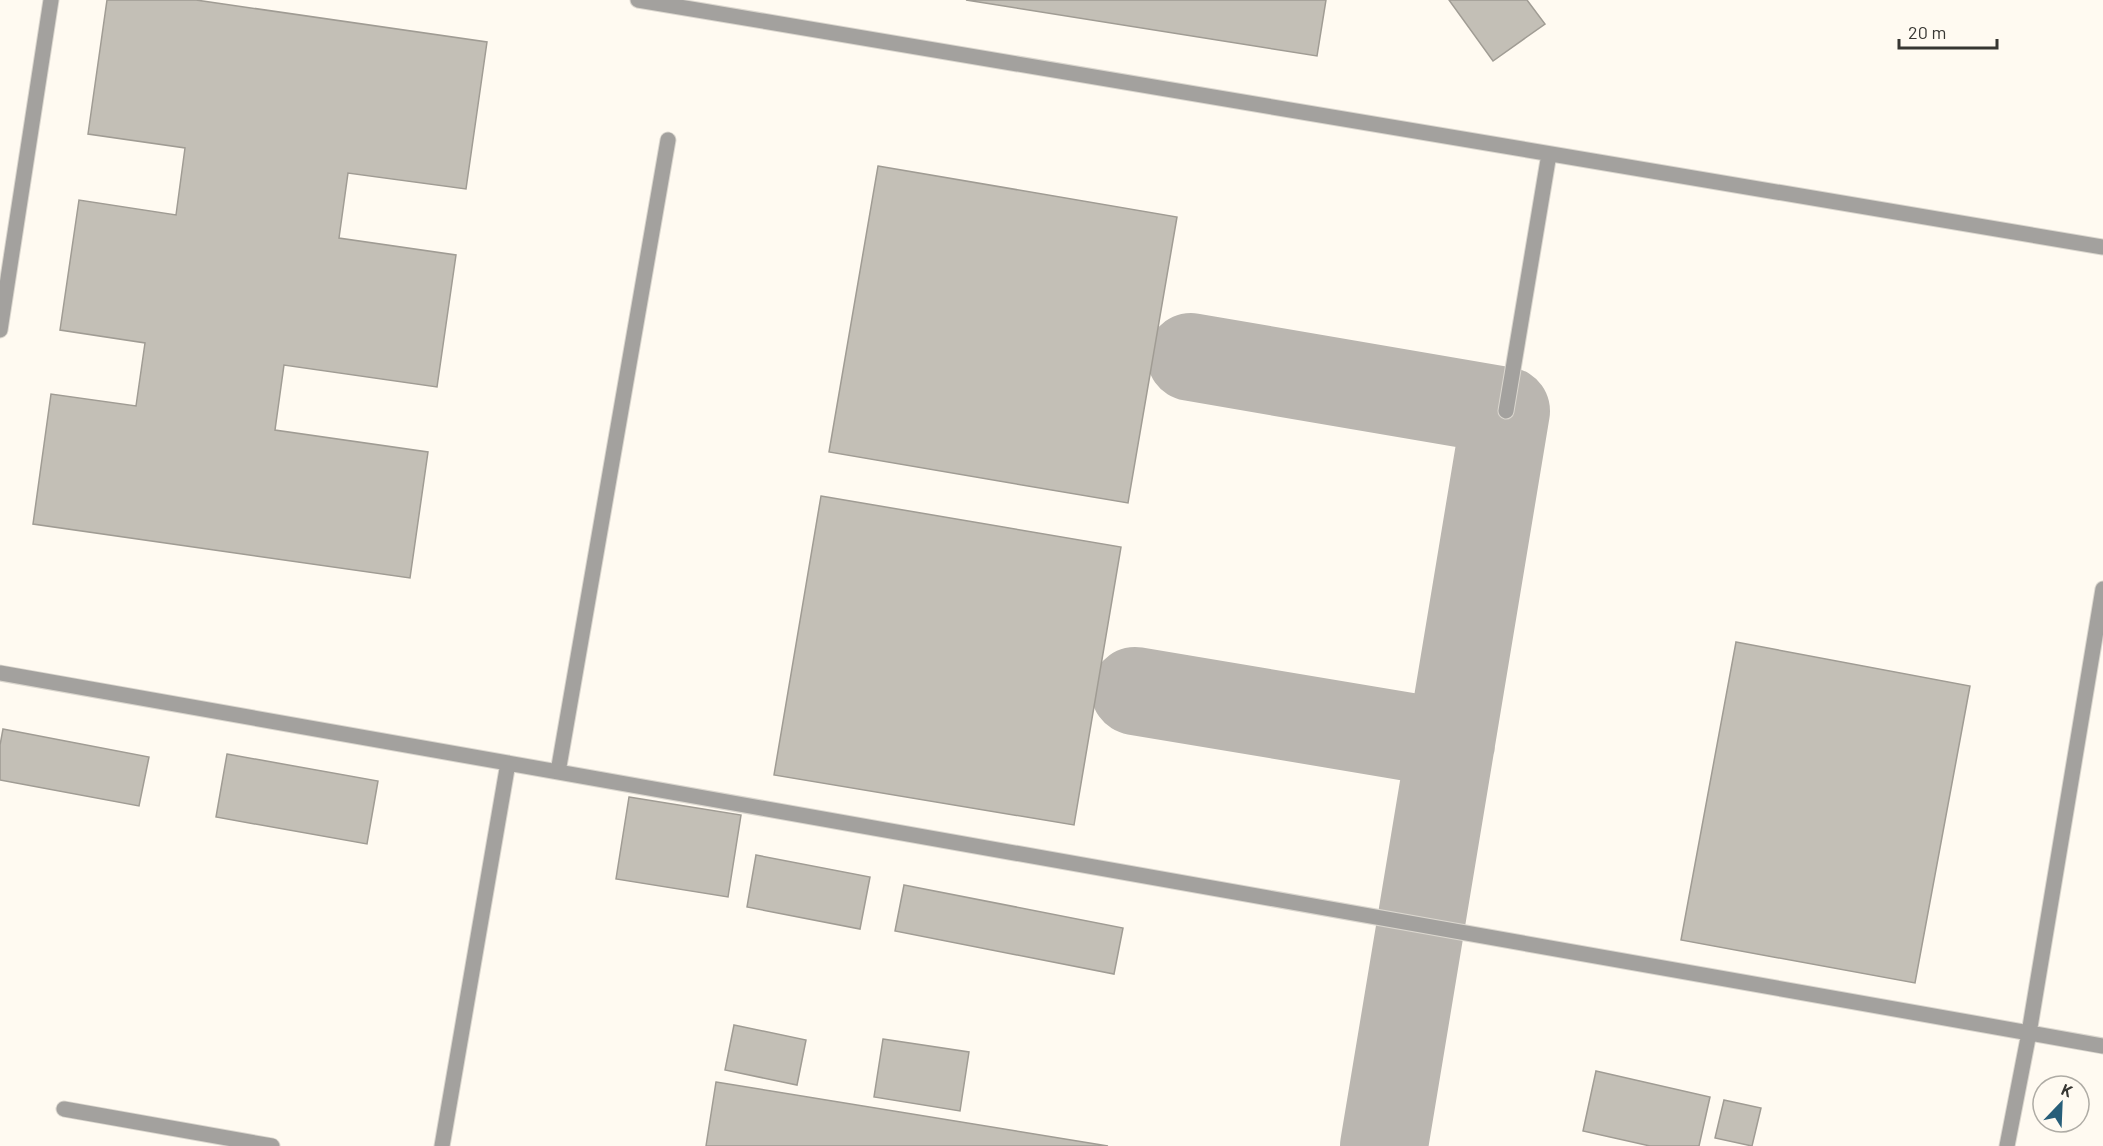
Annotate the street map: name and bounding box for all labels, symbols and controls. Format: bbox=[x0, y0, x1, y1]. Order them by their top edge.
scale bar bbox=[1899, 12, 1996, 50]
text: 20 m bbox=[1908, 21, 1946, 43]
north arrow bbox=[2031, 1074, 2091, 1134]
text: K bbox=[2059, 1079, 2075, 1100]

